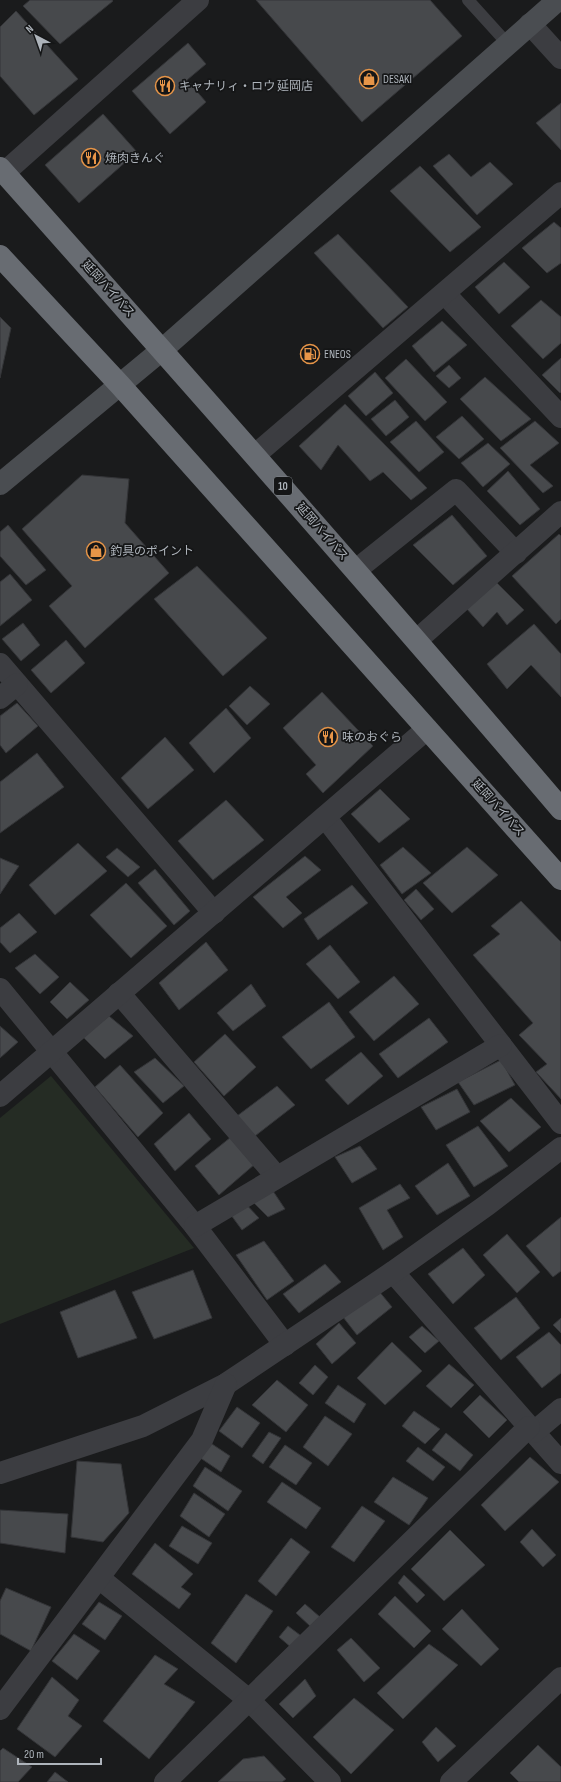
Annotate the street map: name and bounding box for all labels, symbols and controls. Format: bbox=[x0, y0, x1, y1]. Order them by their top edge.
north arrow bbox=[16, 16, 56, 56]
text: N bbox=[23, 22, 36, 36]
shop icon: DESAKI bbox=[358, 68, 380, 90]
place label: DESAKI bbox=[383, 72, 412, 87]
restaurant icon: キャナリィ・ロウ 延岡店 bbox=[154, 75, 176, 97]
place label: キャナリィ・ロウ 延岡店 bbox=[179, 79, 313, 94]
restaurant icon: 焼肉きんぐ bbox=[80, 147, 102, 169]
place label: 焼肉きんぐ bbox=[105, 151, 165, 166]
street label: 延岡バイパス bbox=[78, 257, 138, 321]
fuel station icon: ENEOS bbox=[299, 343, 321, 365]
place label: ENEOS bbox=[324, 347, 351, 362]
road number: 10 bbox=[274, 477, 292, 495]
street label: 延岡バイパス bbox=[293, 500, 351, 564]
shop icon: 釣具のポイント bbox=[85, 540, 107, 562]
place label: 釣具のポイント bbox=[110, 544, 194, 559]
restaurant icon: 味のおぐら bbox=[317, 726, 339, 748]
place label: 味のおぐら bbox=[342, 730, 402, 745]
street label: 延岡バイパス bbox=[468, 776, 528, 840]
scale bar bbox=[18, 1740, 101, 1766]
text: 20 m bbox=[24, 1747, 44, 1762]

